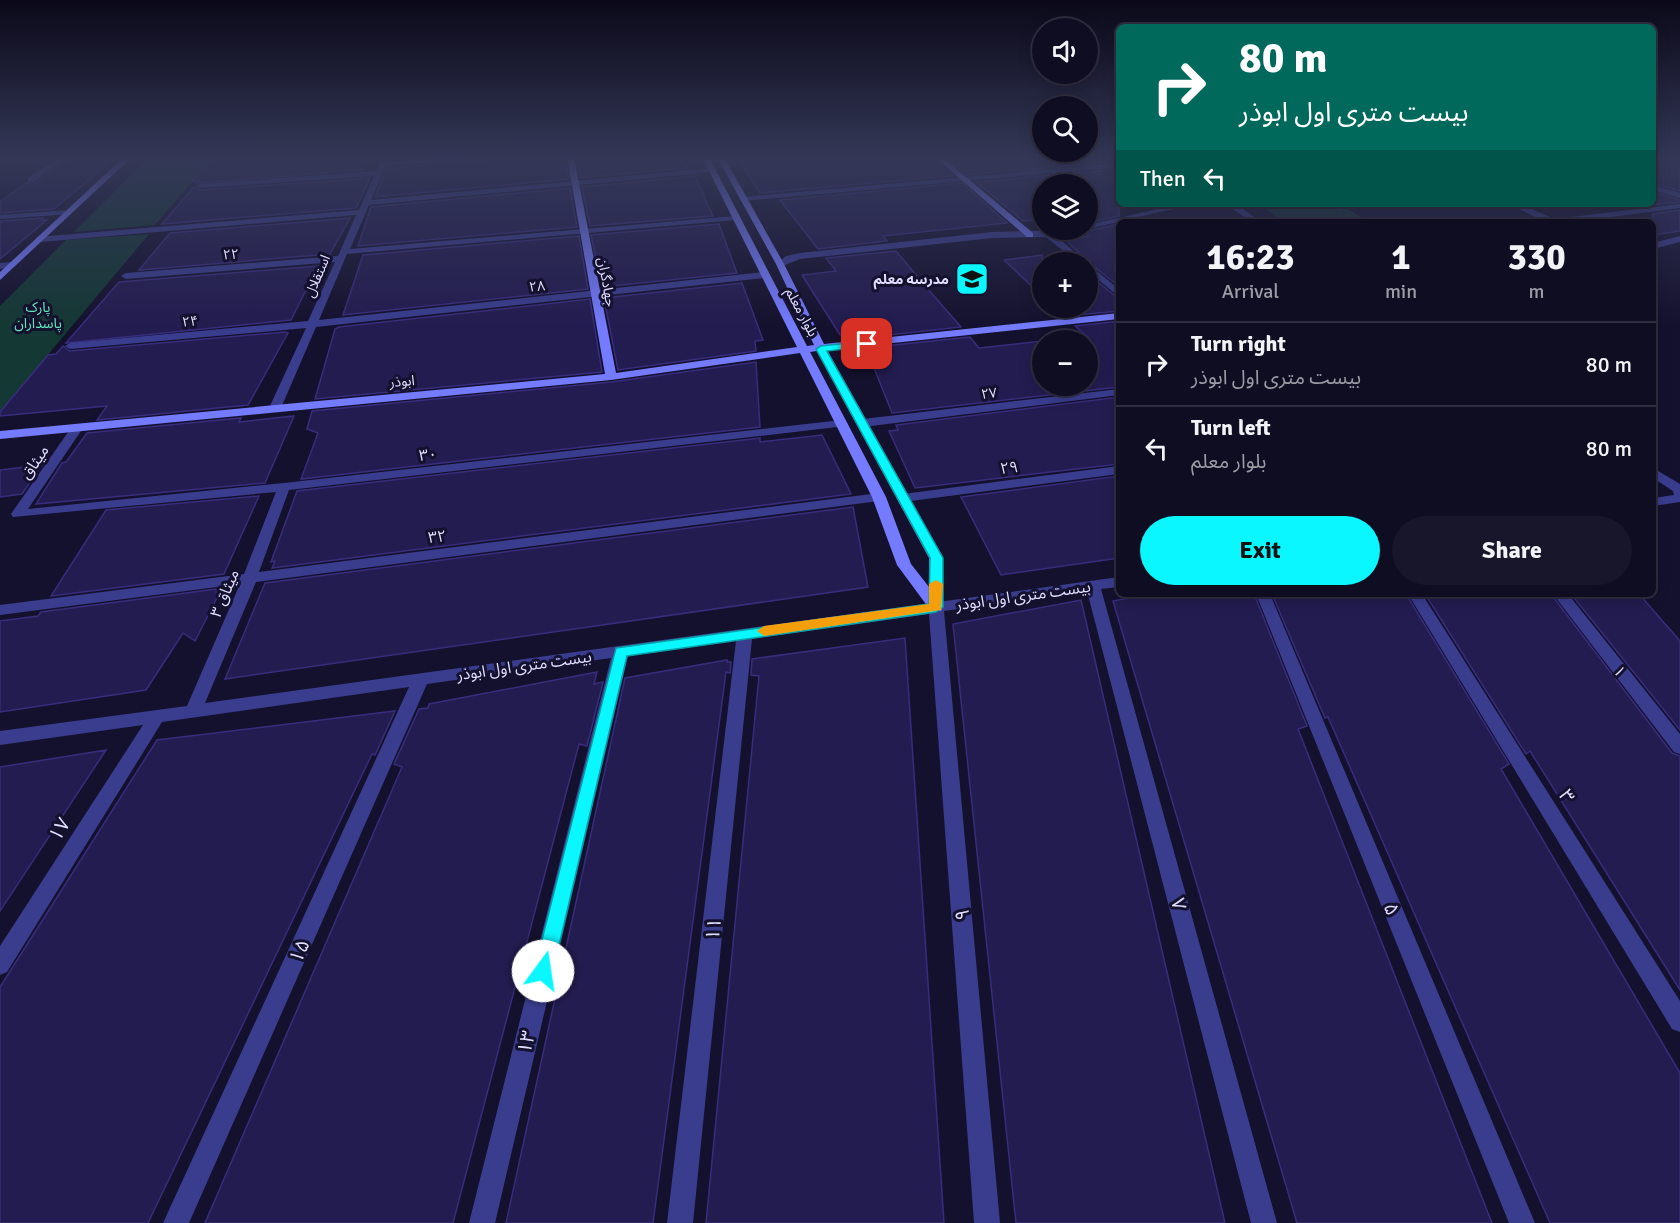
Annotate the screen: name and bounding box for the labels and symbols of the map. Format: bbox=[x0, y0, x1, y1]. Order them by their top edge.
street label: ۲۲ bbox=[222, 245, 240, 264]
street label: استقلال bbox=[301, 252, 334, 300]
street label: جهادگران bbox=[594, 256, 619, 308]
school or university icon: مدرسه معلم bbox=[954, 261, 990, 297]
place label: مدرسه معلم bbox=[873, 271, 949, 290]
street label: ۲۸ bbox=[528, 277, 546, 296]
street label: بلوار معلم bbox=[780, 285, 822, 341]
park label: پارک پاسداران bbox=[14, 299, 62, 333]
street label: ۲۴ bbox=[181, 312, 199, 331]
pin bbox=[841, 318, 892, 369]
street label: ابوذر bbox=[388, 372, 416, 391]
street label: ۲۷ bbox=[980, 384, 998, 403]
street label: میثاق bbox=[16, 441, 54, 484]
street label: ۳۰ bbox=[418, 444, 438, 466]
street label: ۲۹ bbox=[999, 457, 1019, 479]
street label: ۳۲ bbox=[427, 526, 447, 548]
street label: میثاق ۳ bbox=[206, 566, 244, 620]
street label: بیست متری اول ابوذر bbox=[953, 577, 1092, 615]
street label: بیست متری اول ابوذر bbox=[454, 647, 593, 685]
street label: ۱ bbox=[1609, 662, 1630, 681]
street label: ۳ bbox=[1553, 785, 1580, 808]
street label: ۱۷ bbox=[43, 812, 76, 846]
street label: ۷ bbox=[1165, 895, 1192, 913]
street label: ۵ bbox=[1378, 899, 1405, 919]
street label: ۹ bbox=[950, 908, 975, 922]
street label: ۱۱ bbox=[700, 916, 727, 942]
street label: ۱۵ bbox=[283, 936, 316, 967]
position arrow bbox=[511, 939, 575, 1003]
street label: ۱۳ bbox=[512, 1028, 541, 1056]

